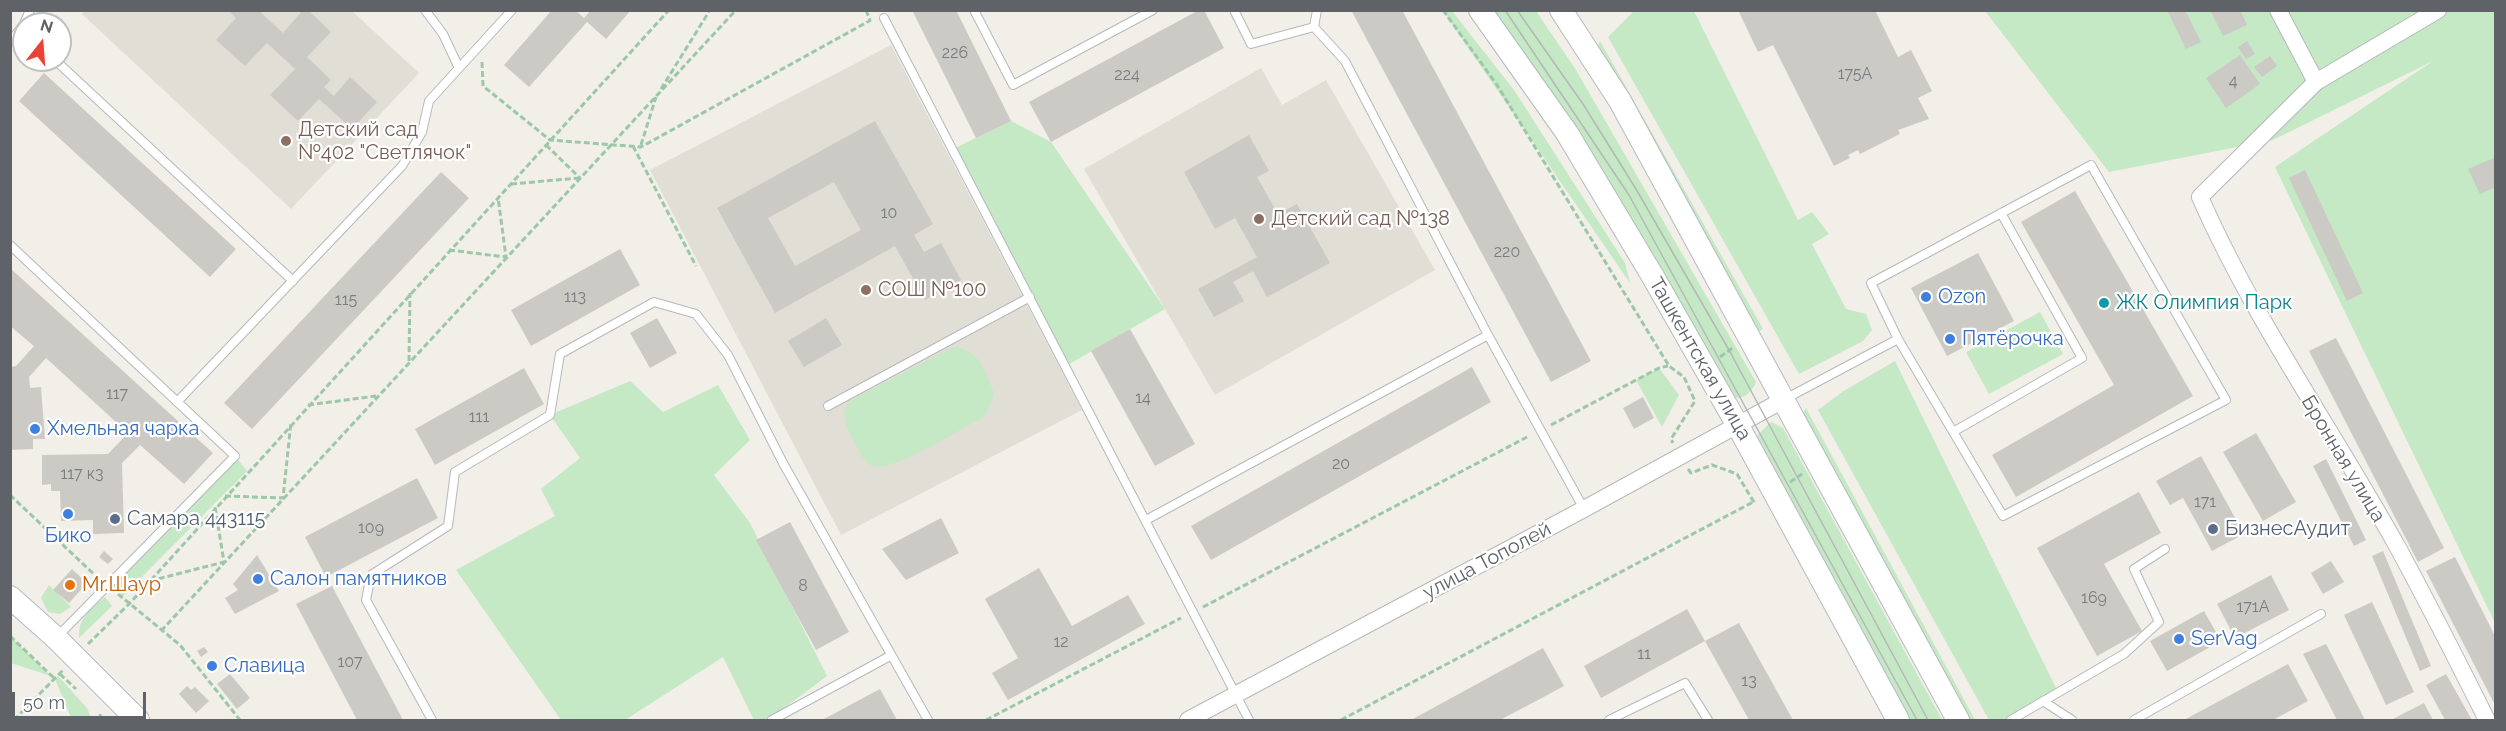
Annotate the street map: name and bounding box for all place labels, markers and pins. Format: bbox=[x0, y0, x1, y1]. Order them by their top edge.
place label: Детский сад №402 "Светлячок" bbox=[298, 118, 471, 165]
marker: Детский сад №402 "Светлячок" bbox=[279, 134, 293, 148]
place label: Детский сад №138 bbox=[1271, 207, 1450, 231]
marker: Детский сад №138 bbox=[1252, 212, 1266, 226]
place label: СОШ №100 bbox=[878, 278, 987, 302]
marker: СОШ №100 bbox=[859, 283, 873, 297]
place label: Ozon bbox=[1938, 285, 1986, 309]
marker: Ozon bbox=[1919, 290, 1933, 304]
place label: ЖК Олимпия Парк bbox=[2116, 291, 2292, 315]
marker: ЖК Олимпия Парк bbox=[2097, 296, 2111, 310]
place label: Пятёрочка bbox=[1962, 327, 2064, 351]
marker: Пятёрочка bbox=[1943, 332, 1957, 346]
place label: Хмельная чарка bbox=[47, 417, 199, 441]
marker: Хмельная чарка bbox=[28, 422, 42, 436]
marker: Бико bbox=[61, 507, 75, 521]
place label: Самара 443115 bbox=[127, 507, 265, 531]
marker: Самара 443115 bbox=[108, 512, 122, 526]
place label: БизнесАудит bbox=[2225, 517, 2350, 541]
marker: БизнесАудит bbox=[2206, 522, 2220, 536]
place label: Бико bbox=[45, 524, 91, 548]
place label: Салон памятников bbox=[270, 567, 447, 591]
marker: Салон памятников bbox=[251, 572, 265, 586]
place label: Mr.Шаур bbox=[82, 573, 161, 597]
marker: Mr.Шаур bbox=[63, 578, 77, 592]
place label: SerVag bbox=[2191, 627, 2258, 651]
marker: SerVag bbox=[2172, 632, 2186, 646]
place label: Славица bbox=[224, 654, 305, 678]
marker: Славица bbox=[205, 659, 219, 673]

